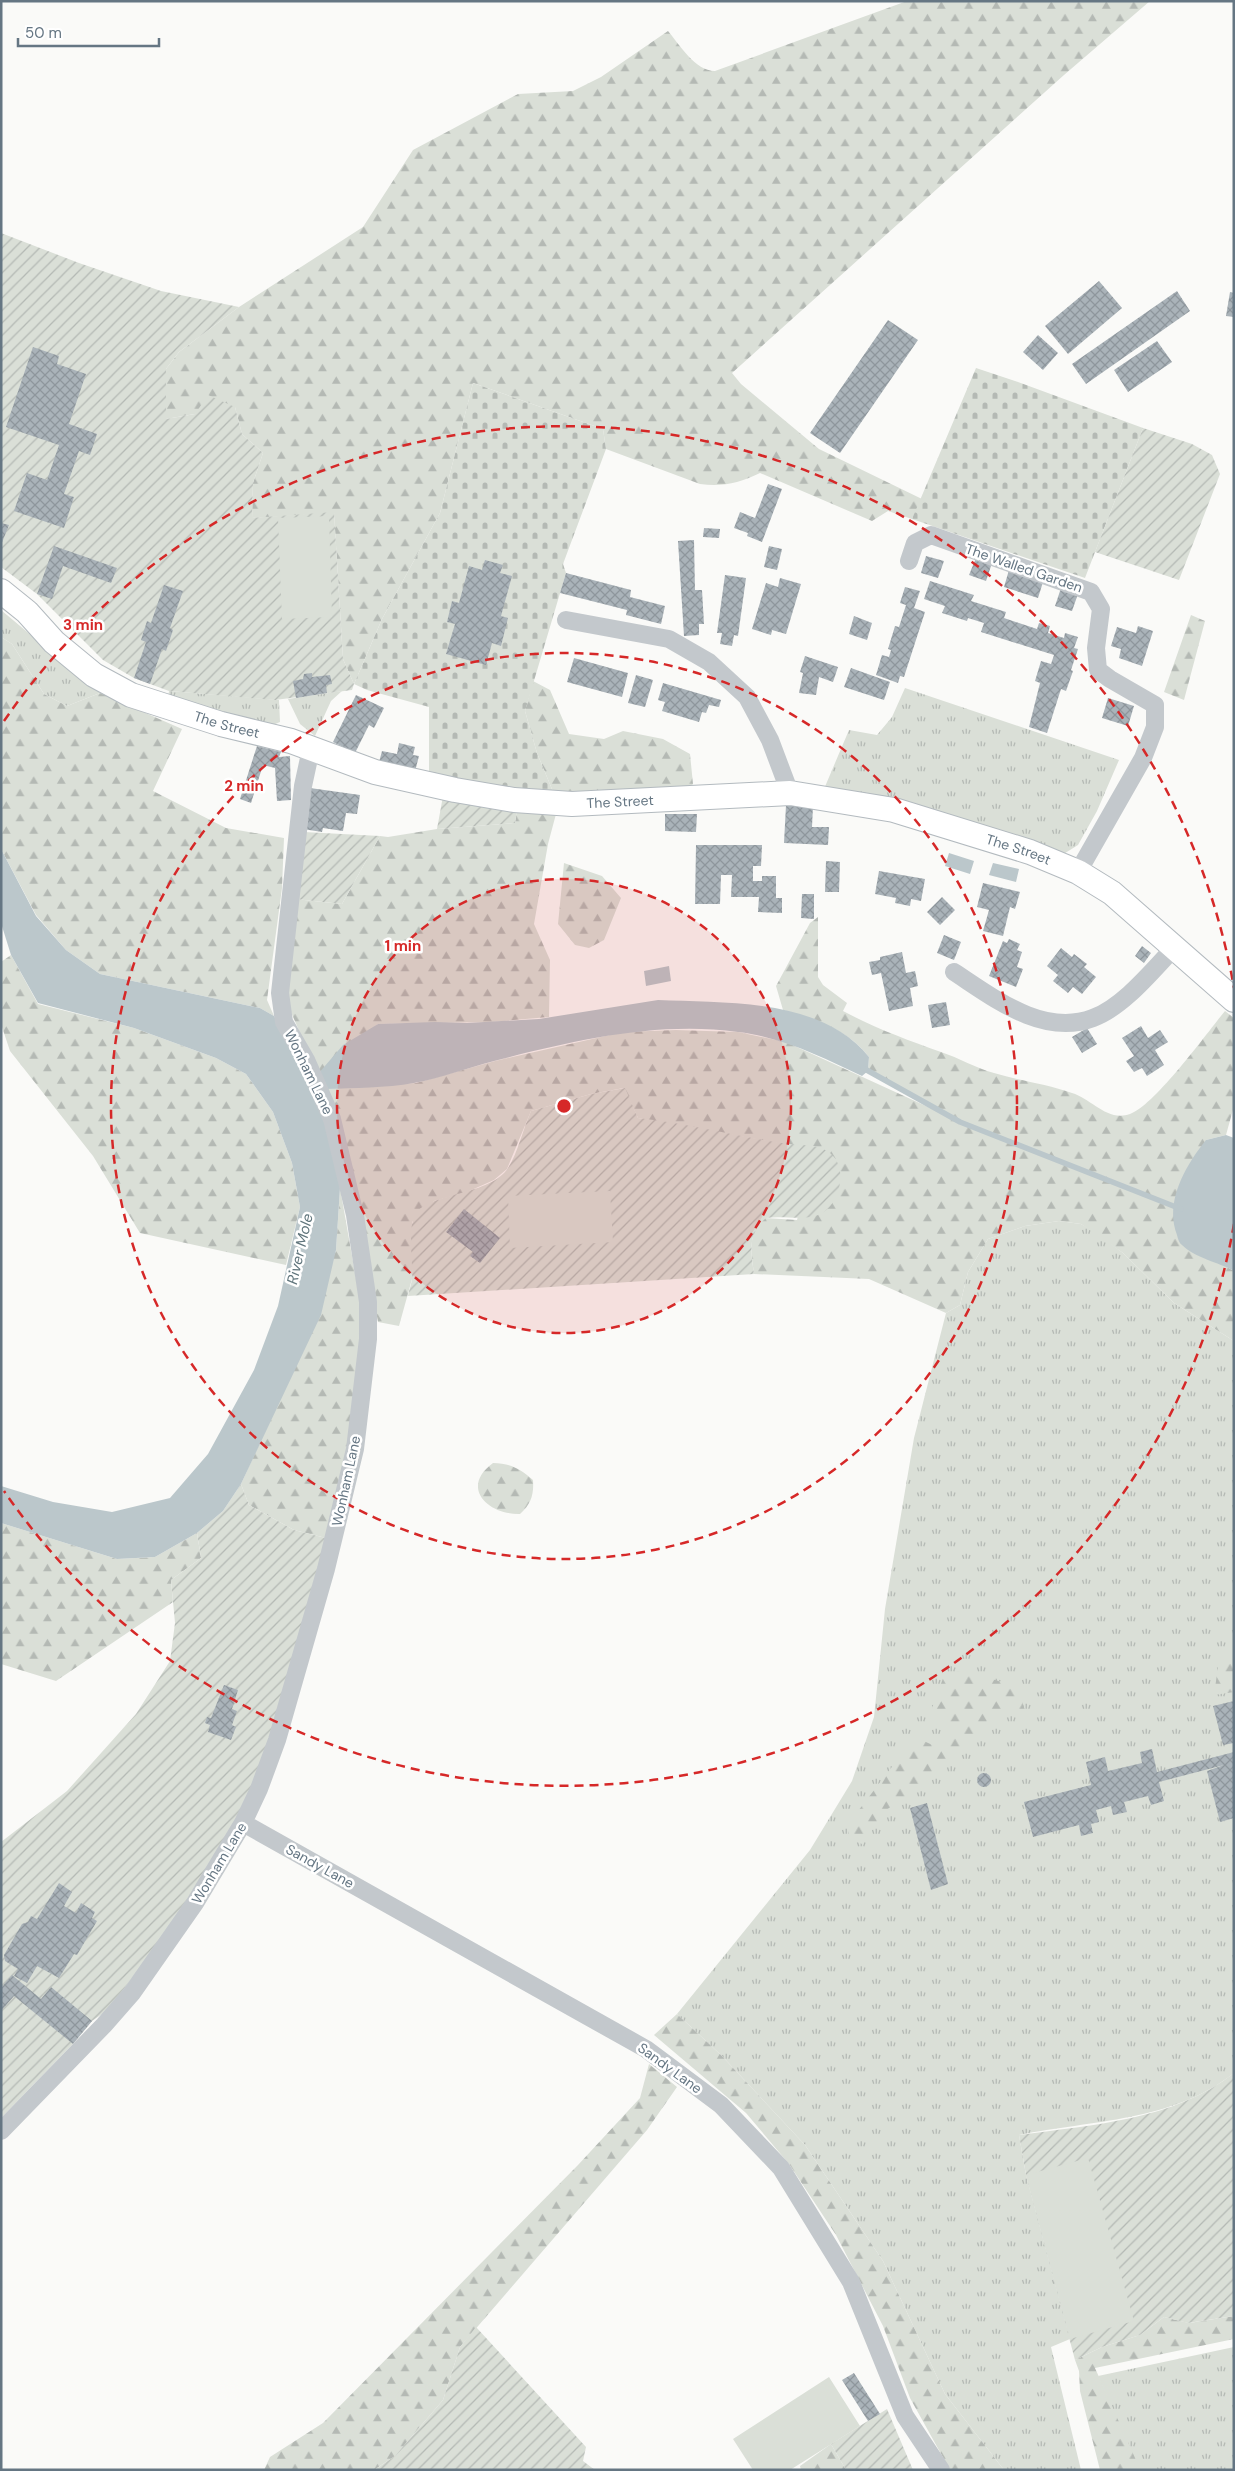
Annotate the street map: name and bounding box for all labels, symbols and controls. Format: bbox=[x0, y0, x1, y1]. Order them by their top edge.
scale bar bbox=[18, 15, 159, 47]
text: 50 m bbox=[25, 23, 62, 43]
street label: The Walled Garden bbox=[963, 540, 1085, 596]
text: 3 min bbox=[63, 615, 103, 635]
street label: The Street bbox=[192, 707, 261, 742]
text: 2 min bbox=[224, 776, 264, 796]
street label: The Street bbox=[586, 791, 654, 812]
street label: The Street bbox=[984, 830, 1054, 869]
text: 1 min bbox=[385, 936, 421, 956]
street label: Wonham Lane bbox=[281, 1027, 337, 1117]
centre of rings bbox=[555, 1097, 573, 1115]
water label: River Mole bbox=[282, 1211, 318, 1286]
street label: Wonham Lane bbox=[328, 1434, 364, 1528]
street label: Wonham Lane bbox=[188, 1819, 250, 1907]
street label: Sandy Lane bbox=[283, 1840, 357, 1892]
street label: Sandy Lane bbox=[634, 2039, 706, 2097]

